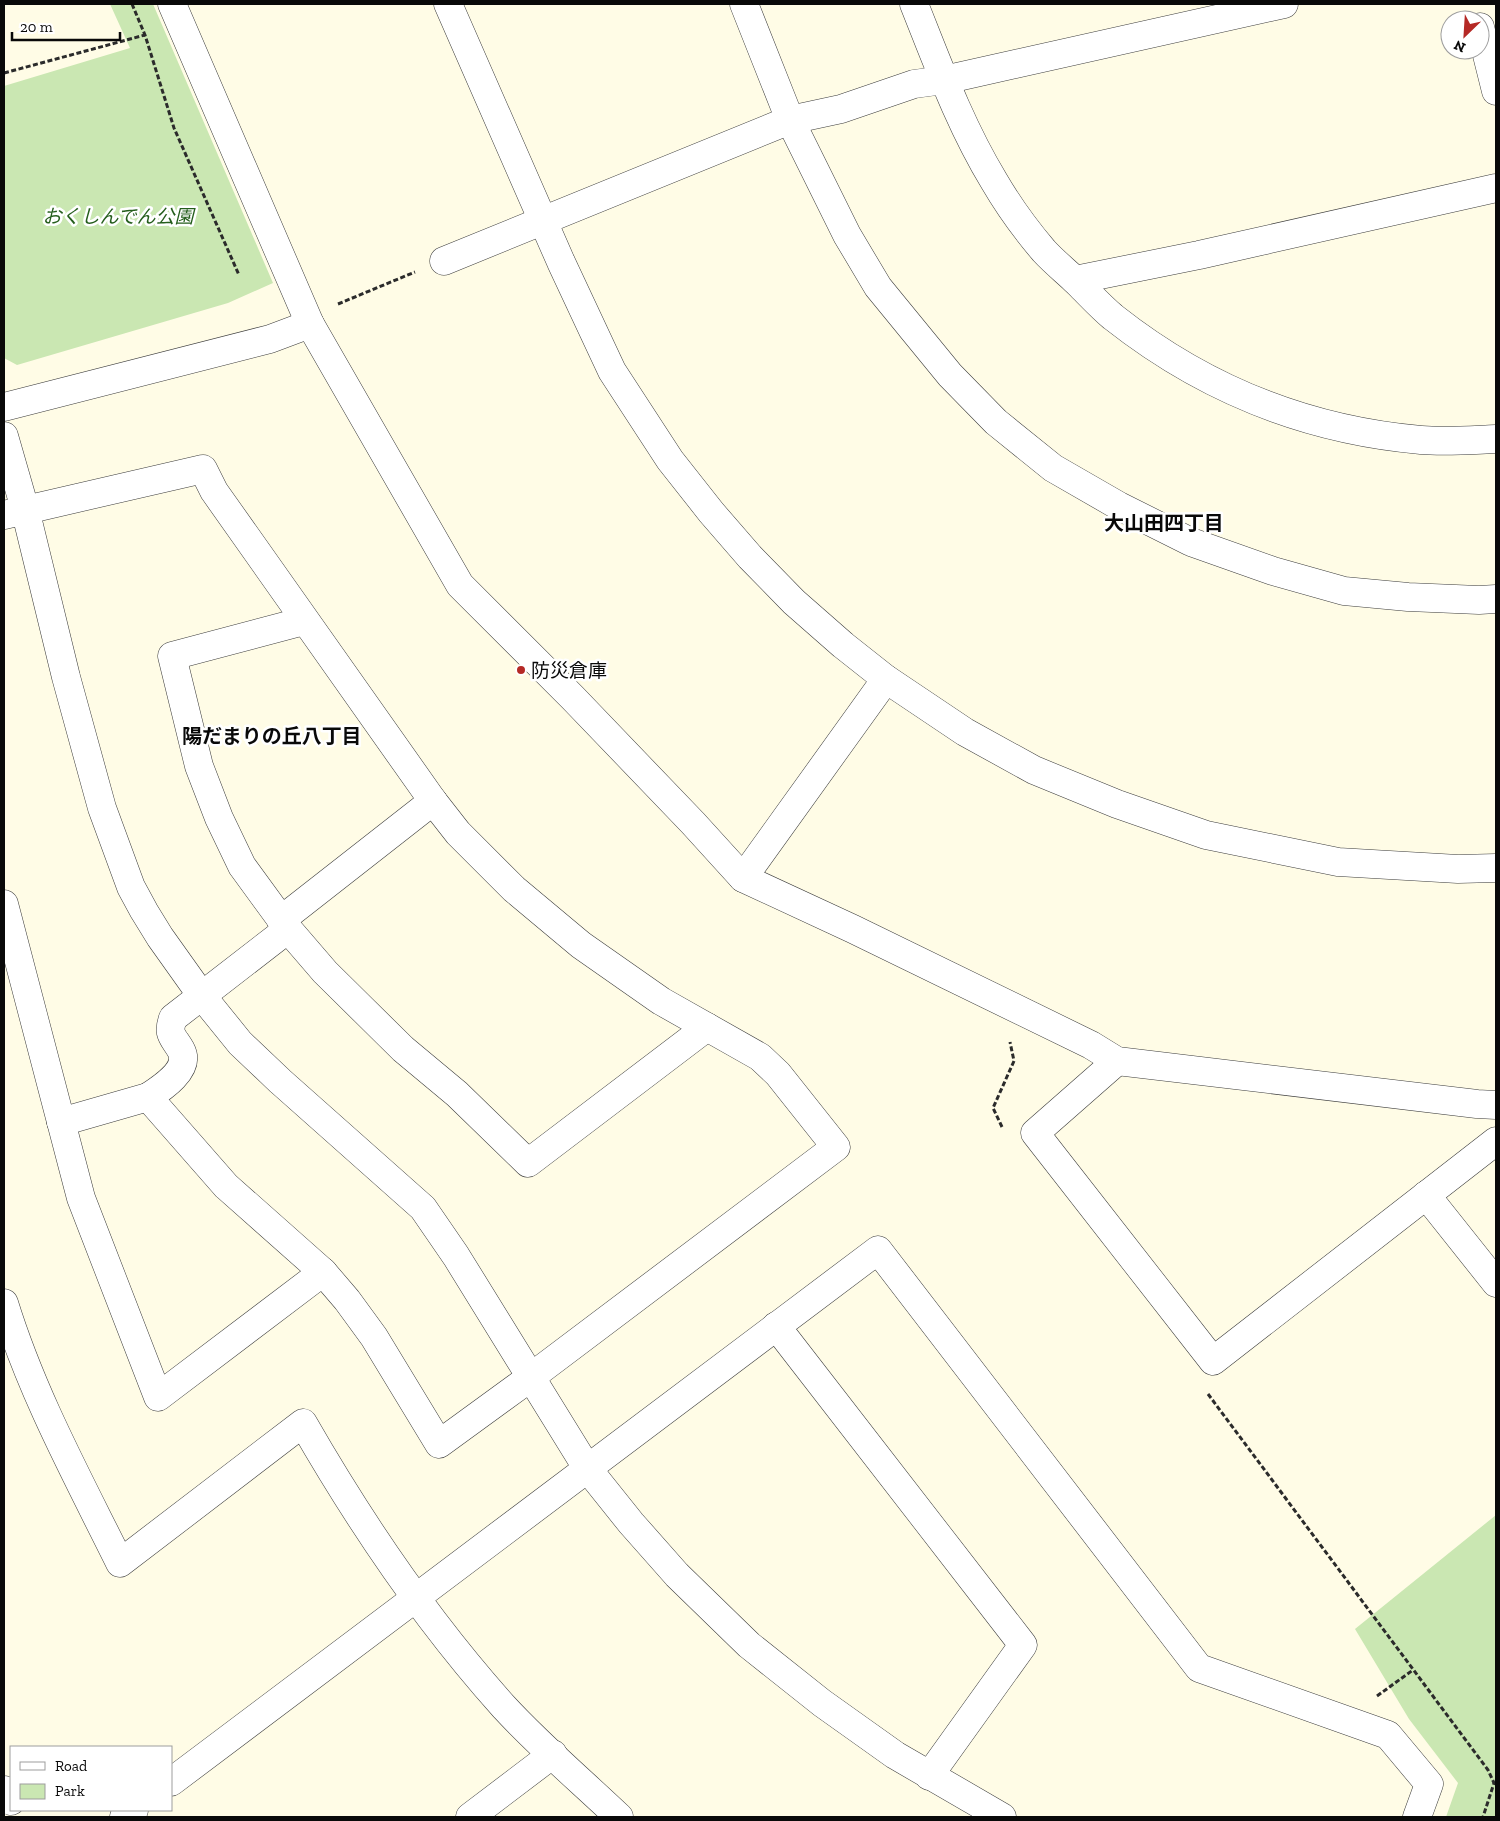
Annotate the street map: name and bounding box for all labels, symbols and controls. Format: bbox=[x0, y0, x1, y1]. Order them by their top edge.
scale bar bbox=[12, 10, 120, 42]
north arrow bbox=[1440, 10, 1490, 60]
text: 20 m bbox=[20, 18, 53, 36]
text: N bbox=[1451, 36, 1468, 56]
park label: おくしんでん公園 bbox=[42, 205, 197, 228]
district label: 大山田四丁目 bbox=[1104, 511, 1224, 535]
place label: 防災倉庫 bbox=[531, 659, 607, 682]
marker: 防災倉庫 bbox=[515, 664, 527, 676]
district label: 陽だまりの丘八丁目 bbox=[182, 724, 362, 748]
legend bbox=[10, 1746, 172, 1811]
text: Road bbox=[55, 1757, 88, 1775]
text: Park bbox=[55, 1782, 85, 1800]

